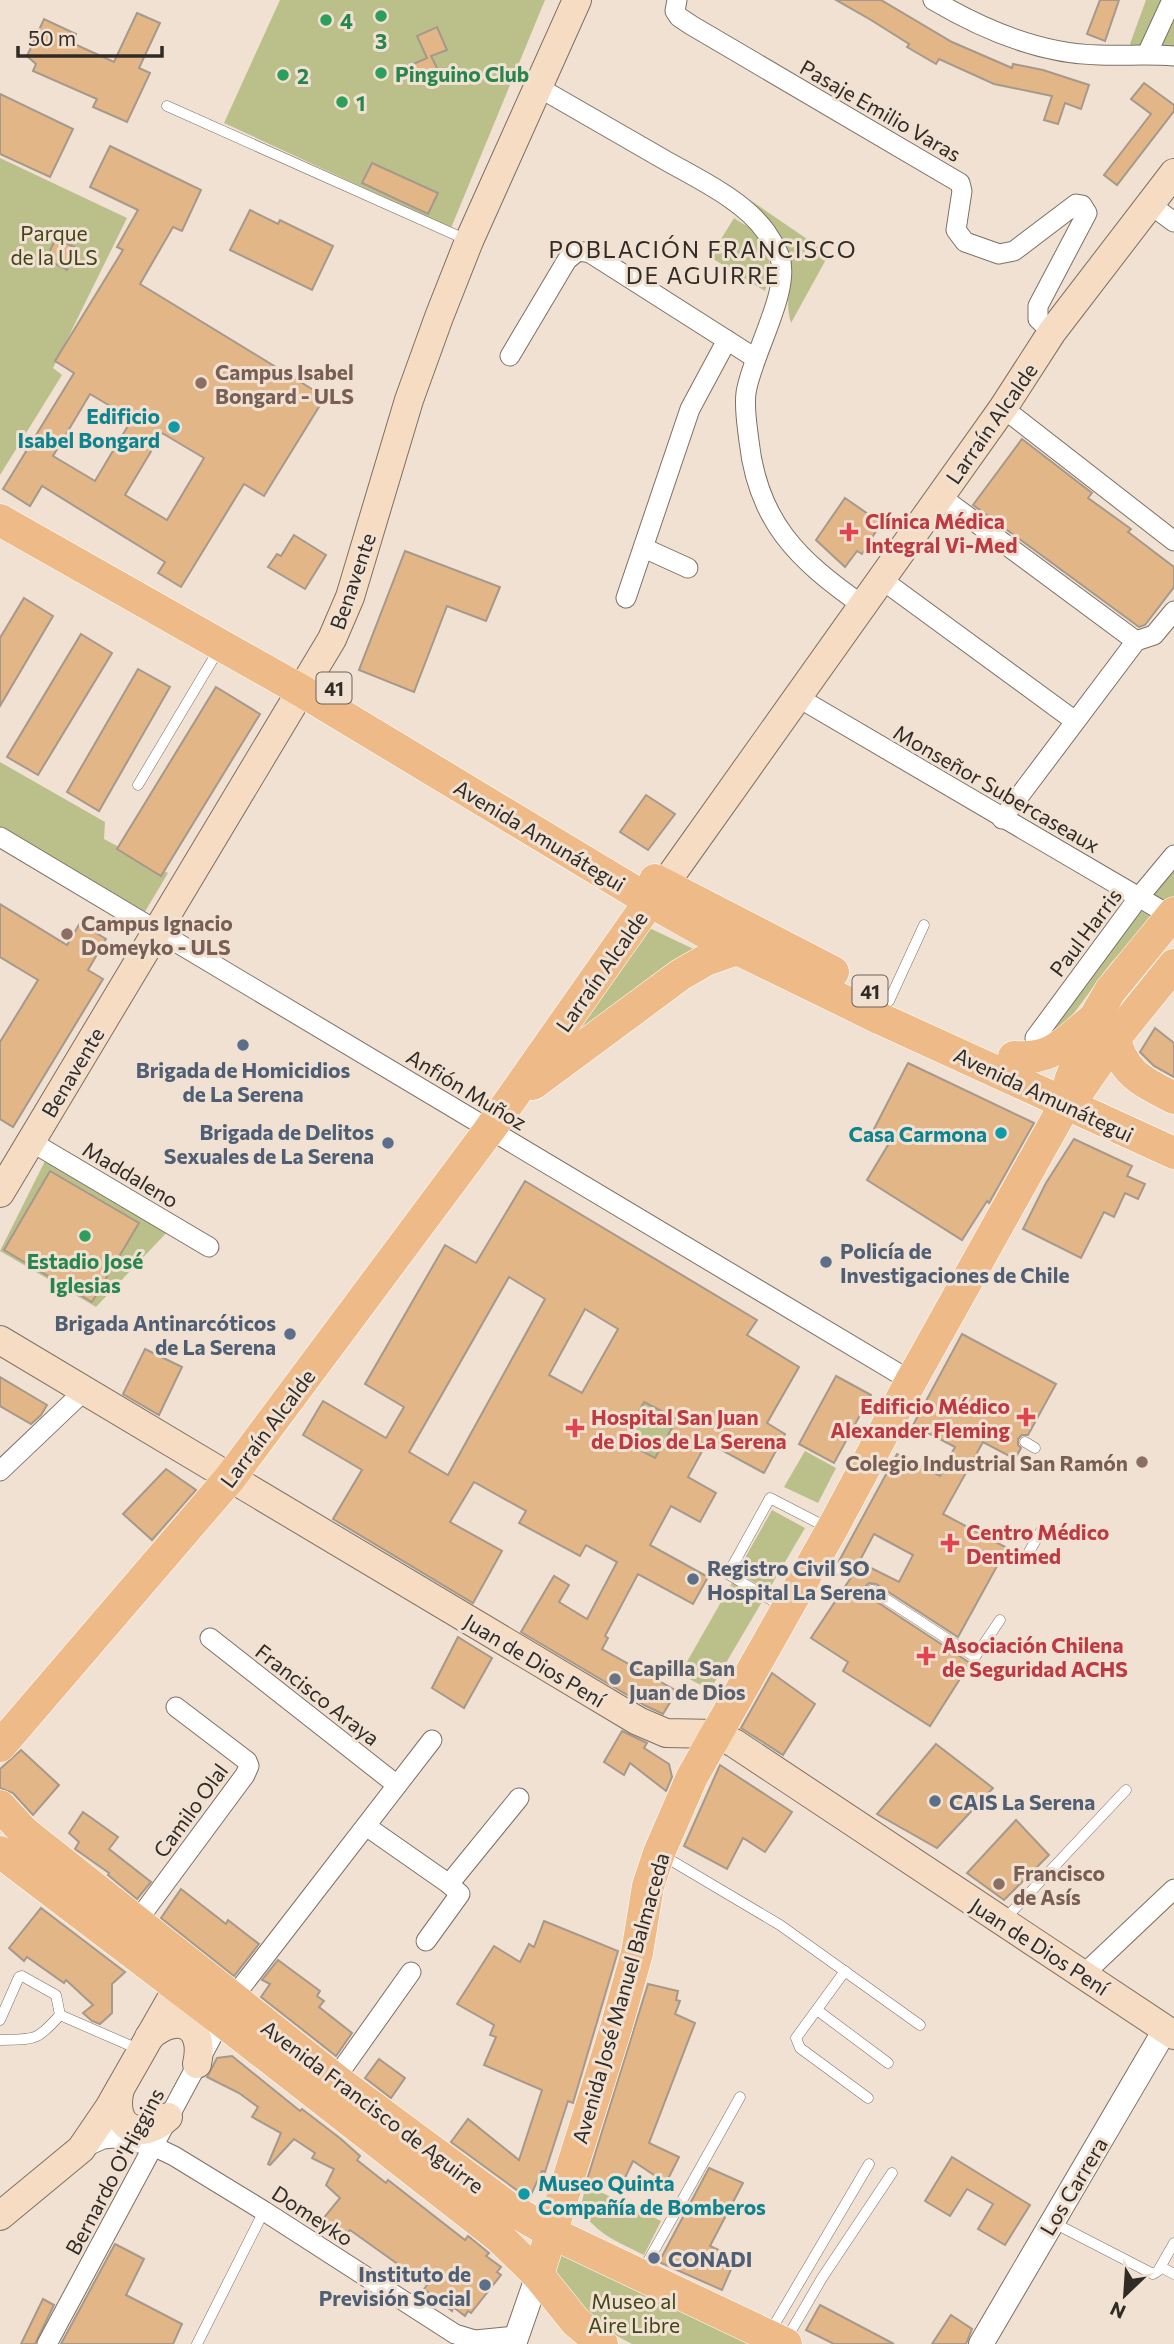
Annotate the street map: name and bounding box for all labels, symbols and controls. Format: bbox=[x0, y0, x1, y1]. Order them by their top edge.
place label: 4 bbox=[340, 8, 353, 33]
marker: 3 bbox=[373, 8, 389, 24]
marker: 4 bbox=[318, 12, 334, 28]
scale bar bbox=[18, 14, 161, 58]
text: 50 m bbox=[28, 25, 76, 50]
place label: 3 bbox=[375, 28, 387, 53]
street label: Pasaje Emilio Varas bbox=[796, 54, 966, 166]
place label: Pinguino Club bbox=[395, 61, 529, 86]
place label: 2 bbox=[297, 63, 309, 88]
marker: Pinguino Club bbox=[373, 65, 389, 81]
marker: 2 bbox=[275, 67, 291, 83]
place label: 1 bbox=[356, 90, 366, 115]
marker: 1 bbox=[334, 94, 350, 110]
park label: Parque de la ULS bbox=[10, 220, 98, 269]
district label: POBLACIÓN FRANCISCO DE AGUIRRE bbox=[548, 235, 858, 289]
street label: Larraín Alcalde bbox=[940, 358, 1042, 488]
place label: Campus Isabel Bongard - ULS bbox=[215, 359, 354, 408]
marker: Campus Isabel Bongard - ULS bbox=[193, 375, 209, 391]
place label: Edificio Isabel Bongard bbox=[18, 403, 160, 452]
marker: Edificio Isabel Bongard bbox=[166, 419, 182, 435]
place label: Clínica Médica Integral Vi-Med bbox=[865, 508, 1017, 557]
marker: Clínica Médica Integral Vi-Med bbox=[839, 522, 859, 542]
street label: Benavente bbox=[324, 529, 380, 633]
road number: 41 bbox=[316, 673, 352, 704]
street label: Monseñor Subercaseaux bbox=[890, 719, 1104, 857]
street label: Avenida Amunátegui bbox=[450, 774, 630, 896]
street label: Paul Harris bbox=[1044, 883, 1126, 981]
street label: Larraín Alcalde bbox=[550, 906, 652, 1036]
place label: Campus Ignacio Domeyko - ULS bbox=[81, 910, 233, 959]
marker: Campus Ignacio Domeyko - ULS bbox=[59, 926, 75, 942]
road number: 41 bbox=[852, 976, 888, 1007]
street label: Benavente bbox=[35, 1023, 109, 1121]
marker: Brigada de Homicidios de La Serena bbox=[235, 1037, 251, 1053]
street label: Avenida Amunátegui bbox=[950, 1041, 1138, 1147]
street label: Anfión Muñoz bbox=[402, 1043, 532, 1135]
place label: Brigada de Homicidios de La Serena bbox=[136, 1057, 350, 1106]
place label: Brigada de Delitos Sexuales de La Serena bbox=[164, 1119, 374, 1168]
place label: Casa Carmona bbox=[849, 1121, 987, 1146]
marker: Casa Carmona bbox=[993, 1125, 1009, 1141]
marker: Brigada de Delitos Sexuales de La Serena bbox=[380, 1135, 396, 1151]
street label: Maddaleno bbox=[79, 1136, 183, 1212]
marker: Estadio José Iglesias bbox=[77, 1228, 93, 1244]
place label: Policía de Investigaciones de Chile bbox=[840, 1238, 1069, 1287]
place label: Estadio José Iglesias bbox=[27, 1248, 143, 1297]
marker: Policía de Investigaciones de Chile bbox=[818, 1254, 834, 1270]
place label: Brigada Antinarcóticos de La Serena bbox=[54, 1310, 276, 1359]
marker: Brigada Antinarcóticos de La Serena bbox=[282, 1326, 298, 1342]
street label: Larraín Alcalde bbox=[214, 1364, 320, 1492]
place label: Edificio Médico Alexander Fleming bbox=[830, 1393, 1010, 1442]
place label: Hospital San Juan de Dios de La Serena bbox=[591, 1404, 787, 1453]
marker: Edificio Médico Alexander Fleming bbox=[1016, 1407, 1036, 1427]
marker: Hospital San Juan de Dios de La Serena bbox=[565, 1418, 585, 1438]
place label: Colegio Industrial San Ramón bbox=[845, 1450, 1128, 1475]
marker: Colegio Industrial San Ramón bbox=[1134, 1454, 1150, 1470]
place label: Centro Médico Dentimed bbox=[966, 1519, 1109, 1568]
marker: Centro Médico Dentimed bbox=[940, 1533, 960, 1553]
place label: Registro Civil SO Hospital La Serena bbox=[707, 1555, 886, 1604]
marker: Registro Civil SO Hospital La Serena bbox=[685, 1571, 701, 1587]
street label: Juan de Dios Pení bbox=[460, 1608, 611, 1712]
place label: Asociación Chilena de Seguridad ACHS bbox=[942, 1632, 1128, 1681]
street label: Francisco Araya bbox=[251, 1638, 385, 1750]
marker: Asociación Chilena de Seguridad ACHS bbox=[916, 1646, 936, 1666]
place label: Capilla San Juan de Dios bbox=[629, 1655, 746, 1704]
marker: Capilla San Juan de Dios bbox=[607, 1671, 623, 1687]
street label: Camilo Olal bbox=[148, 1758, 232, 1862]
place label: CAIS La Serena bbox=[949, 1789, 1095, 1814]
marker: CAIS La Serena bbox=[927, 1793, 943, 1809]
street label: Avenida José Manuel Balmaceda bbox=[566, 1850, 674, 2146]
place label: Francisco de Asís bbox=[1013, 1860, 1105, 1909]
marker: Francisco de Asís bbox=[991, 1876, 1007, 1892]
street label: Juan de Dios Pení bbox=[966, 1892, 1114, 2000]
street label: Avenida Francisco de Aguirre bbox=[257, 2014, 489, 2198]
street label: Bernardo O'Higgins bbox=[60, 2083, 168, 2259]
street label: Los Carrera bbox=[1034, 2132, 1112, 2240]
place label: Museo Quinta Compañía de Bomberos bbox=[538, 2170, 766, 2219]
street label: Domeyko bbox=[268, 2180, 358, 2250]
marker: Museo Quinta Compañía de Bomberos bbox=[516, 2186, 532, 2202]
place label: CONADI bbox=[668, 2246, 752, 2271]
marker: CONADI bbox=[646, 2250, 662, 2266]
north arrow bbox=[1090, 2260, 1160, 2330]
place label: Instituto de Previsión Social bbox=[319, 2261, 471, 2310]
marker: Instituto de Previsión Social bbox=[477, 2277, 493, 2293]
park label: Museo al Aire Libre bbox=[588, 2288, 680, 2337]
text: N bbox=[1106, 2297, 1129, 2324]

